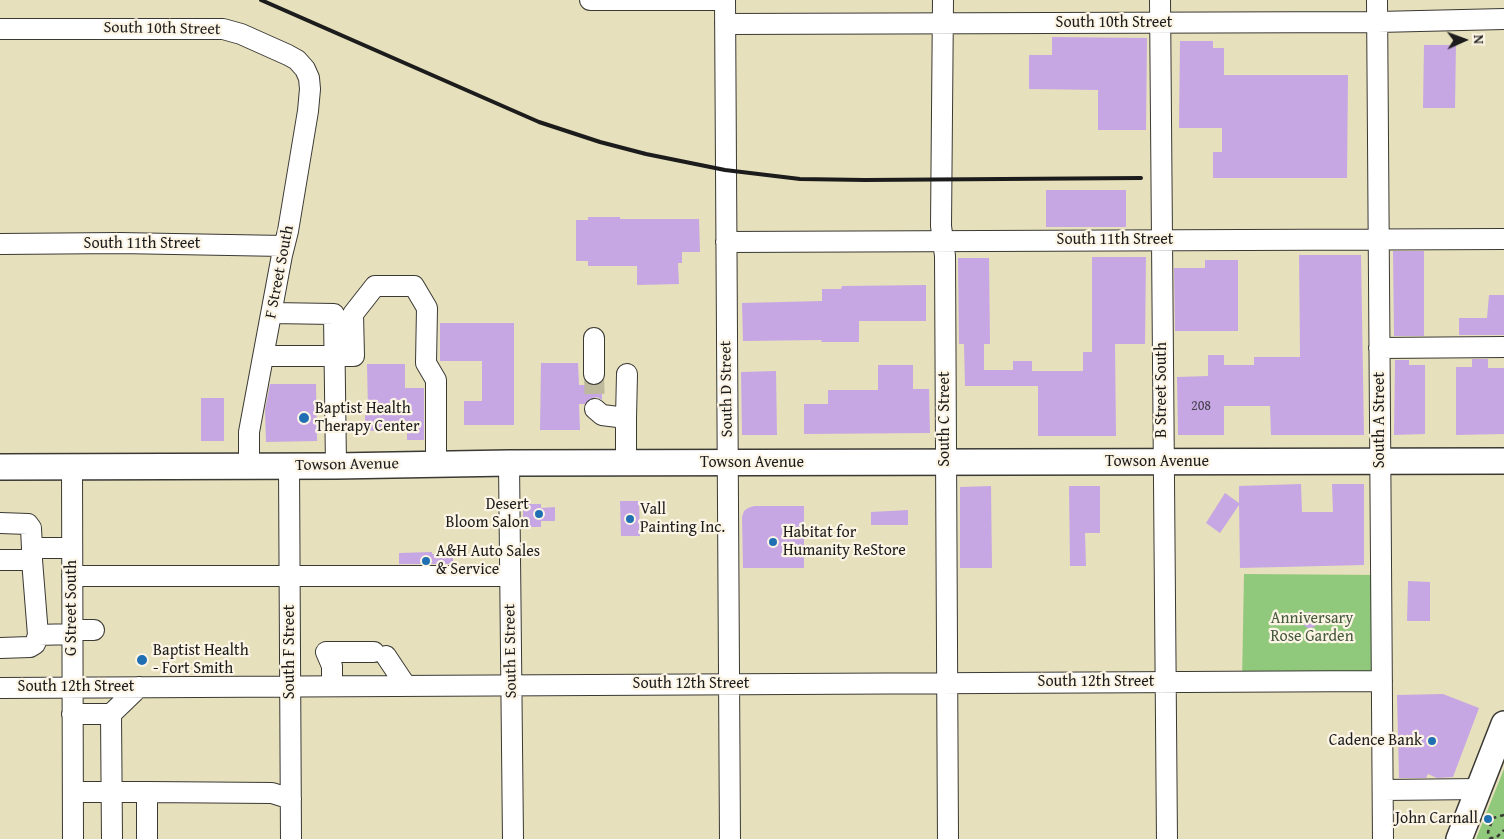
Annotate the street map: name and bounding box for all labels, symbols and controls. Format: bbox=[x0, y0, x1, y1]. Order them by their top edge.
street label: South 10th Street bbox=[1056, 13, 1172, 33]
north arrow bbox=[1439, 15, 1489, 65]
street label: South 10th Street bbox=[103, 18, 221, 40]
text: N bbox=[1469, 34, 1489, 44]
street label: F Street South bbox=[262, 224, 298, 320]
street label: South 11th Street bbox=[1057, 230, 1173, 250]
street label: South 11th Street bbox=[84, 234, 200, 254]
street label: South D Street bbox=[717, 341, 737, 437]
street label: B Street South bbox=[1152, 342, 1172, 438]
street label: South C Street bbox=[935, 371, 955, 467]
street label: South A Street bbox=[1370, 372, 1390, 468]
house number: 208 bbox=[1191, 398, 1211, 414]
place label: Baptist Health Therapy Center bbox=[315, 399, 420, 437]
marker: Baptist Health Therapy Center bbox=[297, 411, 311, 425]
street label: Towson Avenue bbox=[1105, 452, 1209, 472]
street label: Towson Avenue bbox=[700, 453, 804, 473]
street label: Towson Avenue bbox=[295, 454, 399, 476]
place label: Desert Bloom Salon bbox=[446, 495, 529, 533]
place label: Vall Painting Inc. bbox=[640, 500, 725, 538]
marker: Desert Bloom Salon bbox=[533, 508, 545, 520]
marker: Vall Painting Inc. bbox=[624, 513, 636, 525]
place label: Habitat for Humanity ReStore bbox=[783, 523, 906, 561]
marker: Habitat for Humanity ReStore bbox=[767, 536, 779, 548]
place label: A&H Auto Sales & Service bbox=[436, 542, 540, 580]
marker: A&H Auto Sales & Service bbox=[420, 555, 432, 567]
street label: G Street South bbox=[62, 560, 82, 656]
street label: South E Street bbox=[501, 603, 521, 699]
street label: South F Street bbox=[280, 605, 300, 699]
park label: Anniversary Rose Garden bbox=[1270, 609, 1354, 647]
place label: Baptist Health - Fort Smith bbox=[153, 641, 249, 679]
marker: Baptist Health - Fort Smith bbox=[135, 653, 149, 667]
street label: South 12th Street bbox=[1038, 672, 1154, 692]
street label: South 12th Street bbox=[633, 674, 749, 694]
street label: South 12th Street bbox=[18, 677, 134, 697]
place label: Cadence Bank bbox=[1329, 731, 1422, 751]
marker: Cadence Bank bbox=[1426, 735, 1438, 747]
place label: John Carnall bbox=[1395, 809, 1478, 829]
marker: John Carnall bbox=[1482, 813, 1494, 825]

